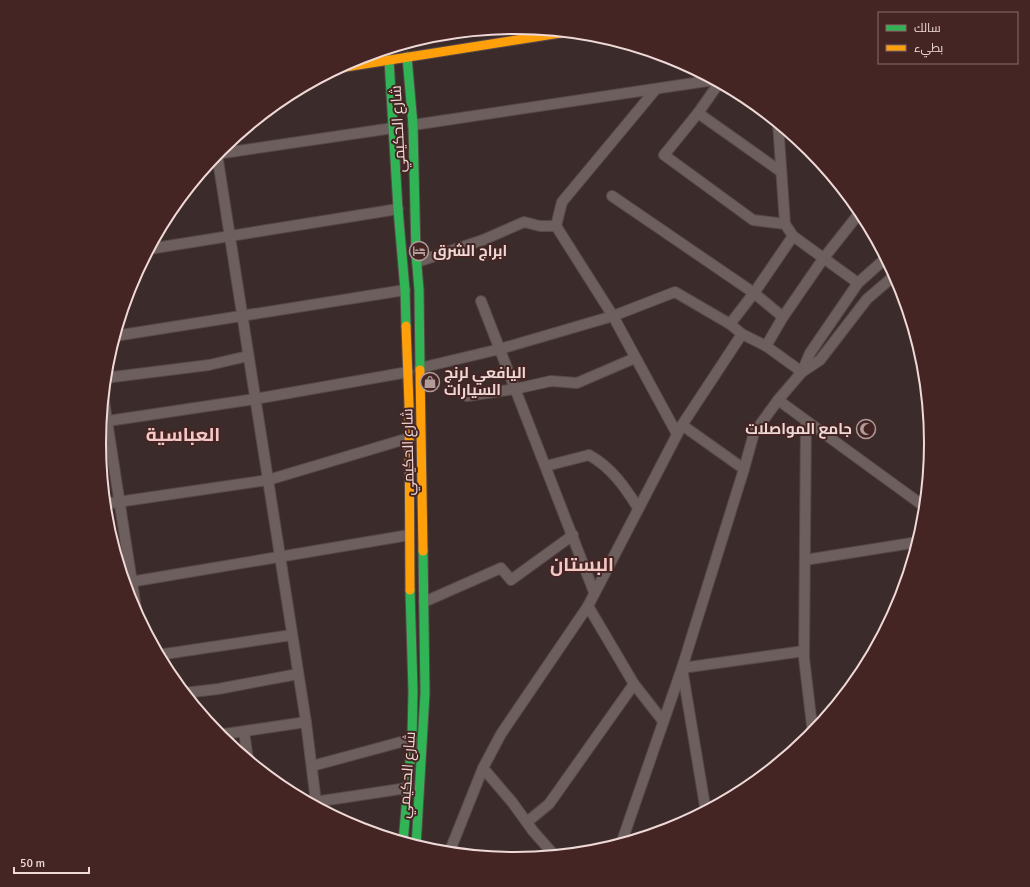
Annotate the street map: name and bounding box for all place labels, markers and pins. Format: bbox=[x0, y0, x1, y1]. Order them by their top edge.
hotel icon: ابراج الشرق bbox=[408, 240, 430, 262]
place label: ابراج الشرق bbox=[433, 242, 507, 261]
place label: اليافعي لرنج السيارات bbox=[444, 364, 526, 399]
shop icon: اليافعي لرنج السيارات bbox=[419, 371, 441, 393]
mosque icon: جامع المواصلات bbox=[855, 418, 877, 440]
place label: جامع المواصلات bbox=[745, 420, 852, 439]

